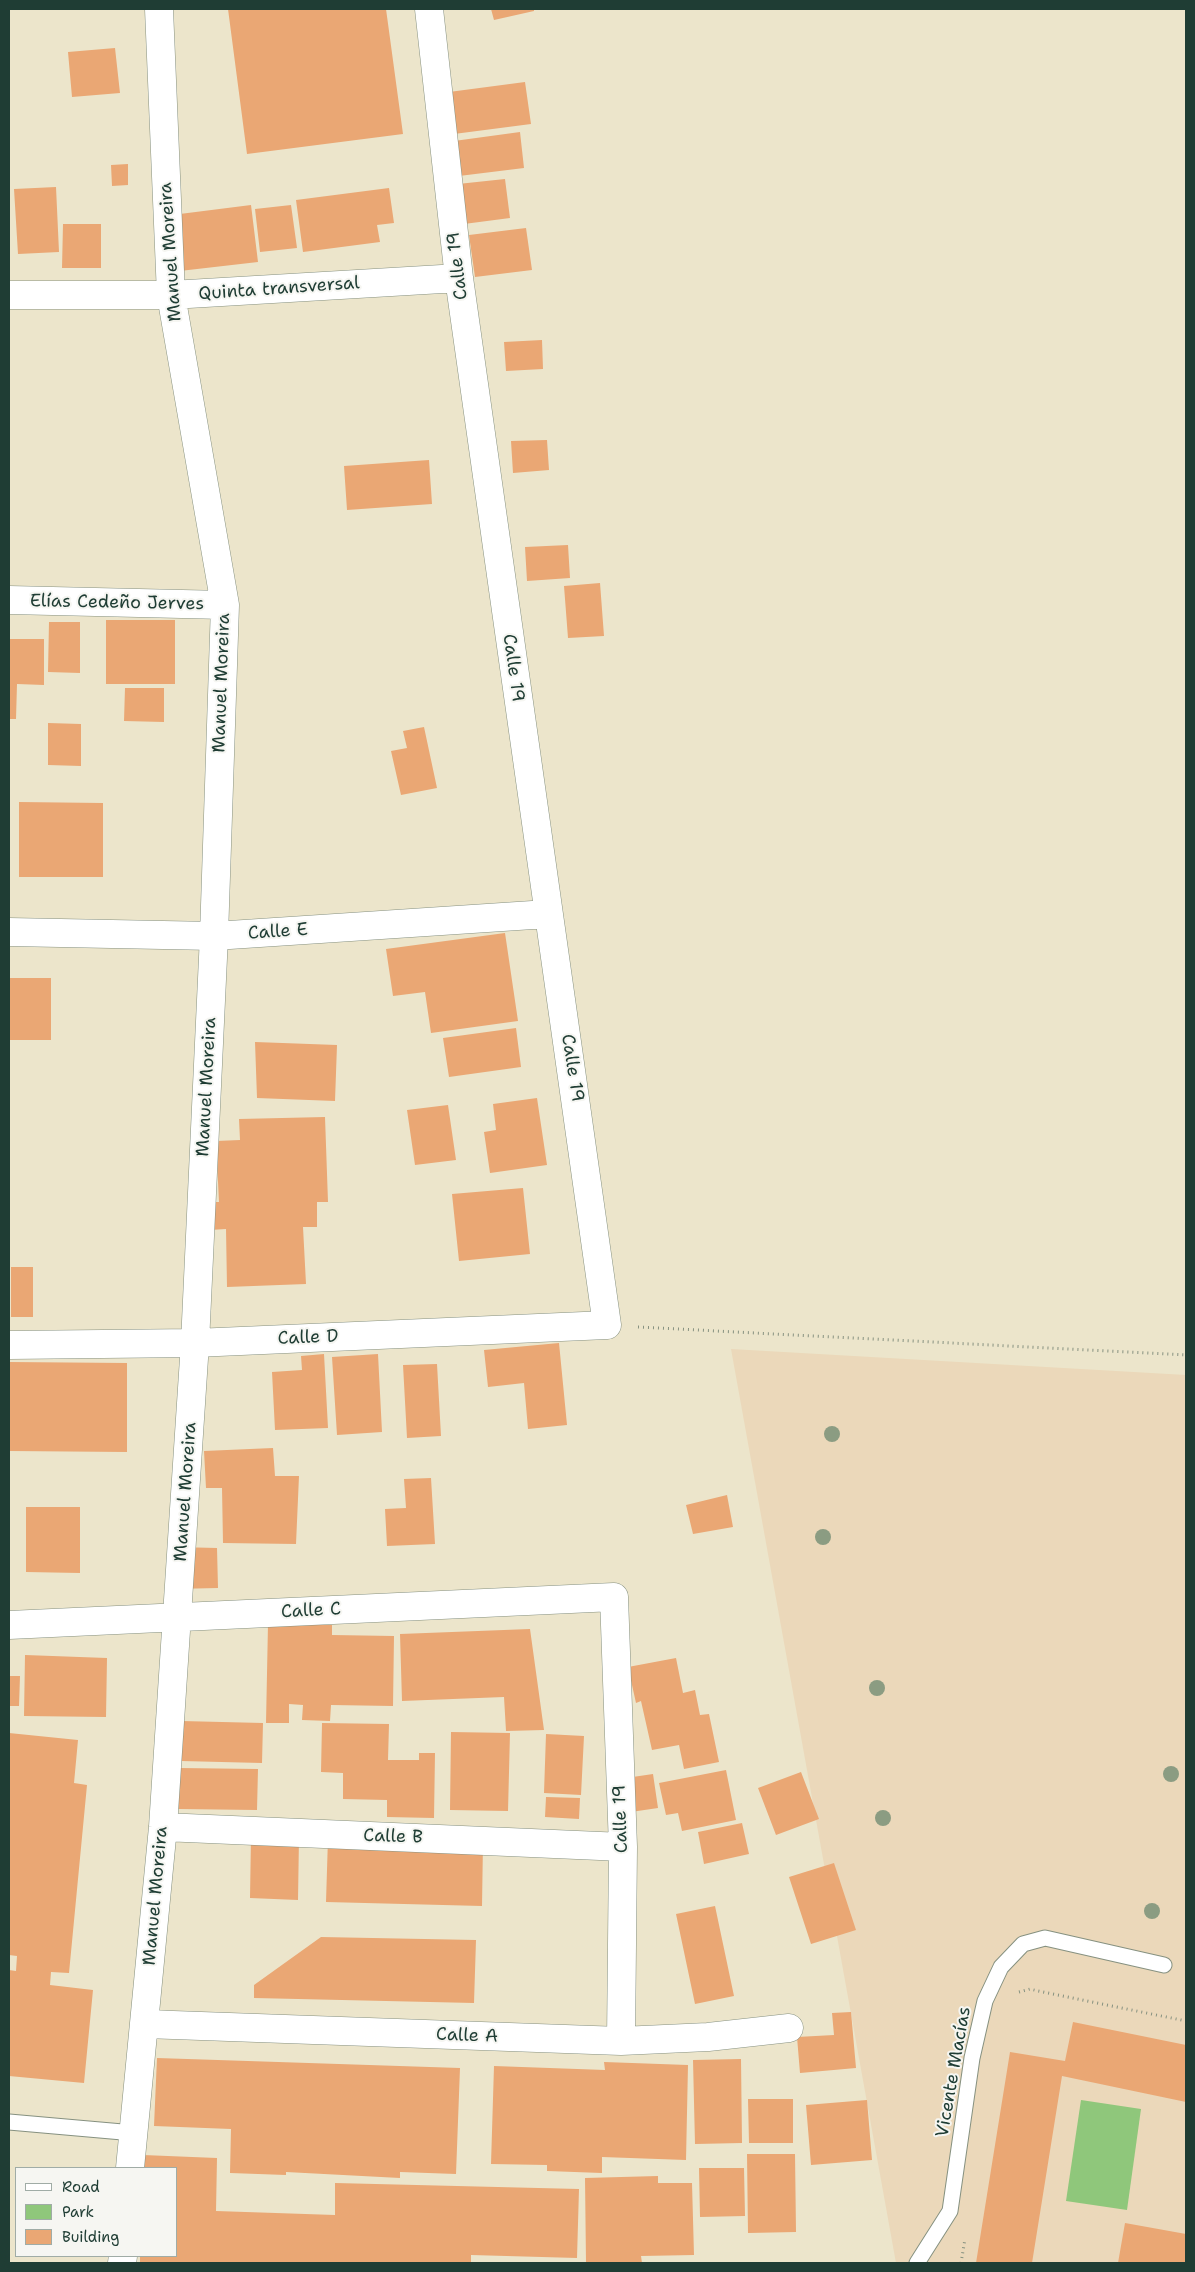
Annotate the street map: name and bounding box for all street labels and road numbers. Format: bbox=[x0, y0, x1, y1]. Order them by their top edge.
street label: Manuel Moreira bbox=[155, 182, 187, 322]
street label: Calle 19 bbox=[443, 231, 473, 301]
street label: Quinta transversal bbox=[198, 273, 360, 305]
street label: Elías Cedeño Jerves bbox=[30, 591, 204, 615]
street label: Manuel Moreira bbox=[209, 613, 235, 753]
street label: Calle 19 bbox=[498, 633, 528, 703]
street label: Calle E bbox=[247, 919, 309, 945]
street label: Manuel Moreira bbox=[193, 1017, 221, 1157]
street label: Calle 19 bbox=[556, 1033, 588, 1103]
street label: Calle D bbox=[277, 1326, 339, 1350]
street label: Manuel Moreira bbox=[170, 1422, 202, 1562]
street label: Calle C bbox=[281, 1599, 341, 1623]
street label: Calle 19 bbox=[609, 1784, 633, 1854]
street label: Manuel Moreira bbox=[139, 1825, 173, 1967]
street label: Calle B bbox=[363, 1825, 423, 1849]
street label: Vicente Macías bbox=[932, 2005, 976, 2139]
street label: Calle A bbox=[436, 2024, 498, 2048]

